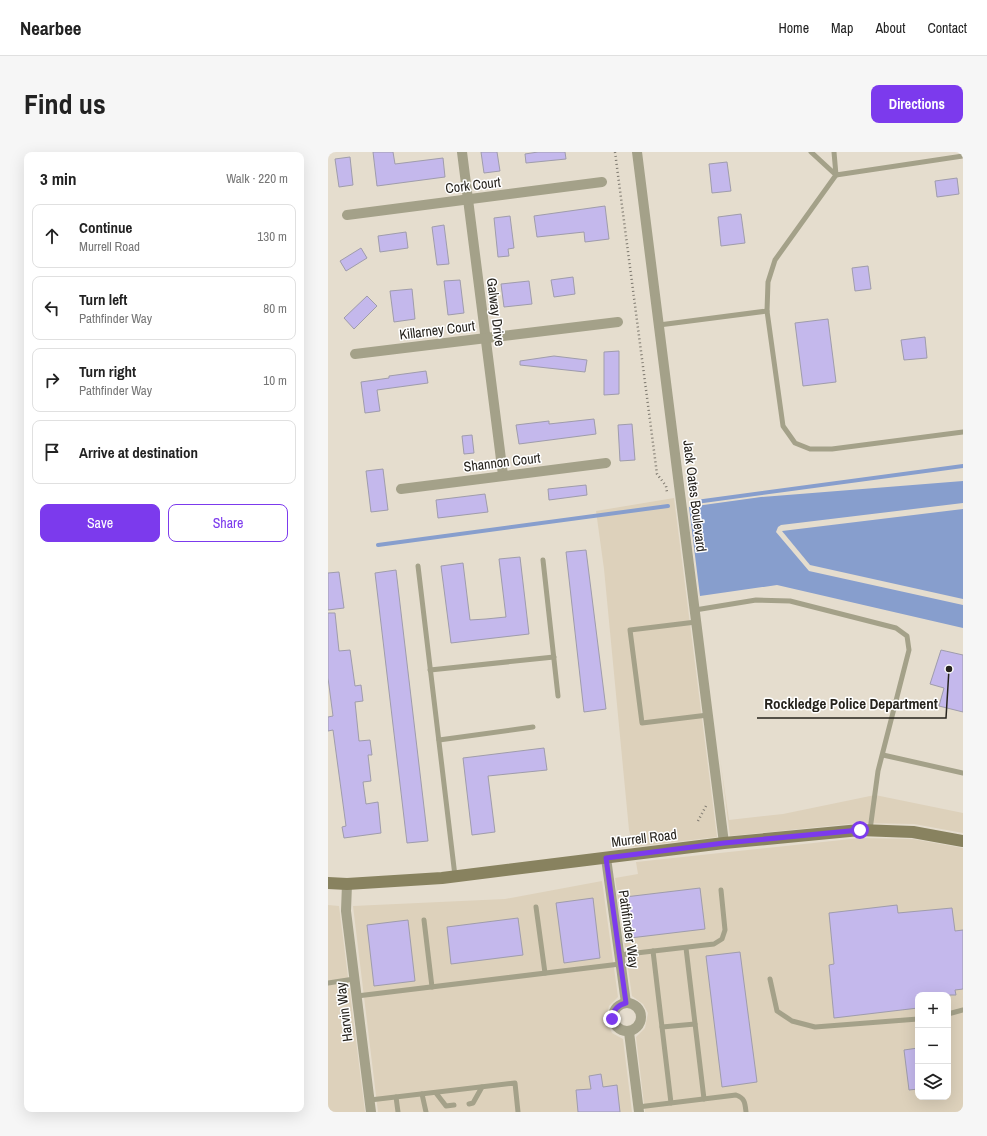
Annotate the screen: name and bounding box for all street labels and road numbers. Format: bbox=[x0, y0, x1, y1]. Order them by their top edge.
street label: Cork Court bbox=[444, 173, 502, 197]
street label: Galway Drive bbox=[483, 277, 509, 347]
street label: Killarney Court bbox=[398, 316, 476, 344]
street label: Jack Oates Boulevard bbox=[679, 439, 711, 553]
street label: Shannon Court bbox=[463, 448, 541, 476]
street label: Murrell Road bbox=[610, 825, 678, 851]
street label: Pathfinder Way bbox=[615, 889, 643, 969]
street label: Harvin Way bbox=[331, 981, 357, 1043]

